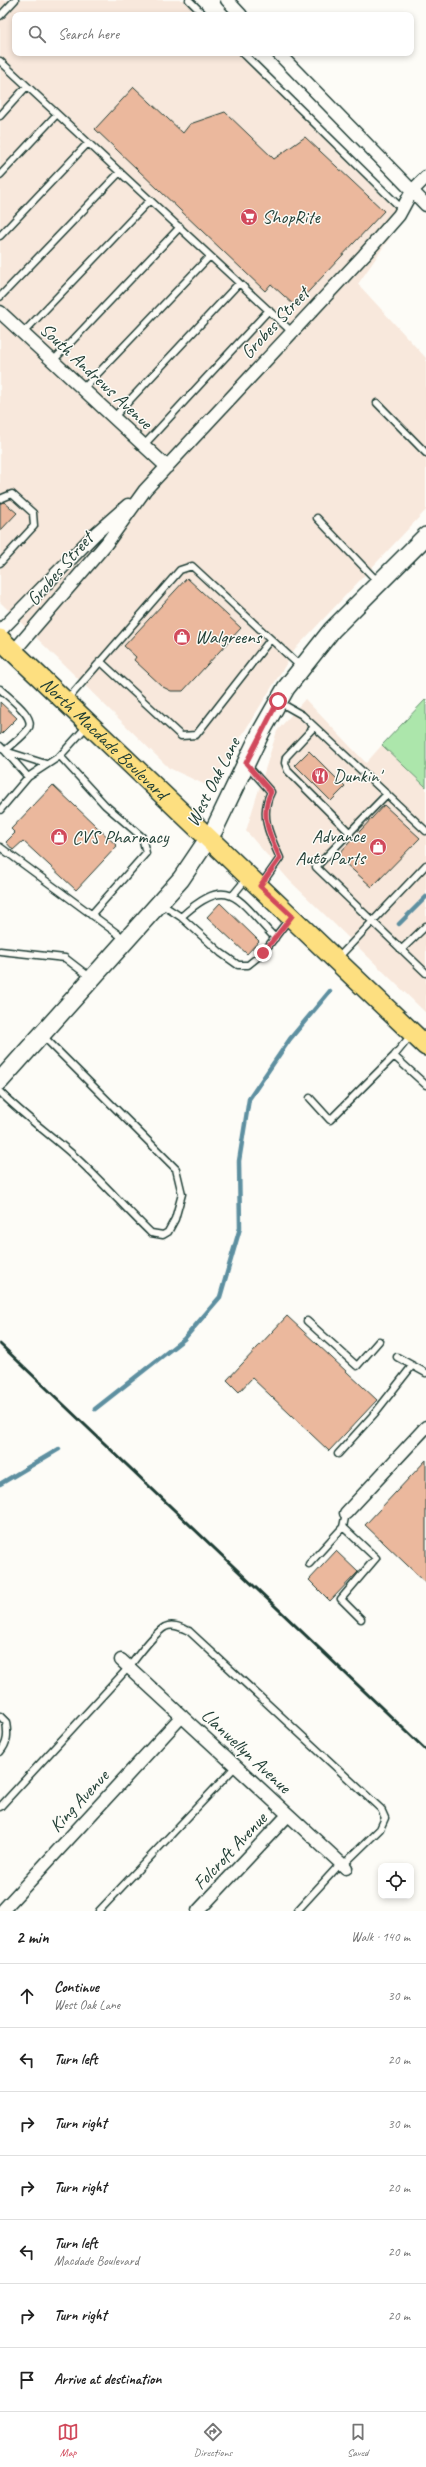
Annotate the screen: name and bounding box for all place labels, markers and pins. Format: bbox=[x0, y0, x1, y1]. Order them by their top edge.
place label: ShopRite bbox=[262, 205, 322, 229]
supermarket icon: ShopRite bbox=[239, 207, 259, 227]
place label: Walgreens bbox=[195, 625, 263, 649]
shop icon: Walgreens bbox=[172, 627, 192, 647]
place label: Dunkin' bbox=[333, 764, 385, 788]
restaurant icon: Dunkin' bbox=[310, 766, 330, 786]
place label: Advance Auto Parts bbox=[296, 824, 368, 870]
place label: CVS Pharmacy bbox=[72, 825, 170, 849]
shop icon: CVS Pharmacy bbox=[49, 827, 69, 847]
shop icon: Advance Auto Parts bbox=[368, 837, 388, 857]

